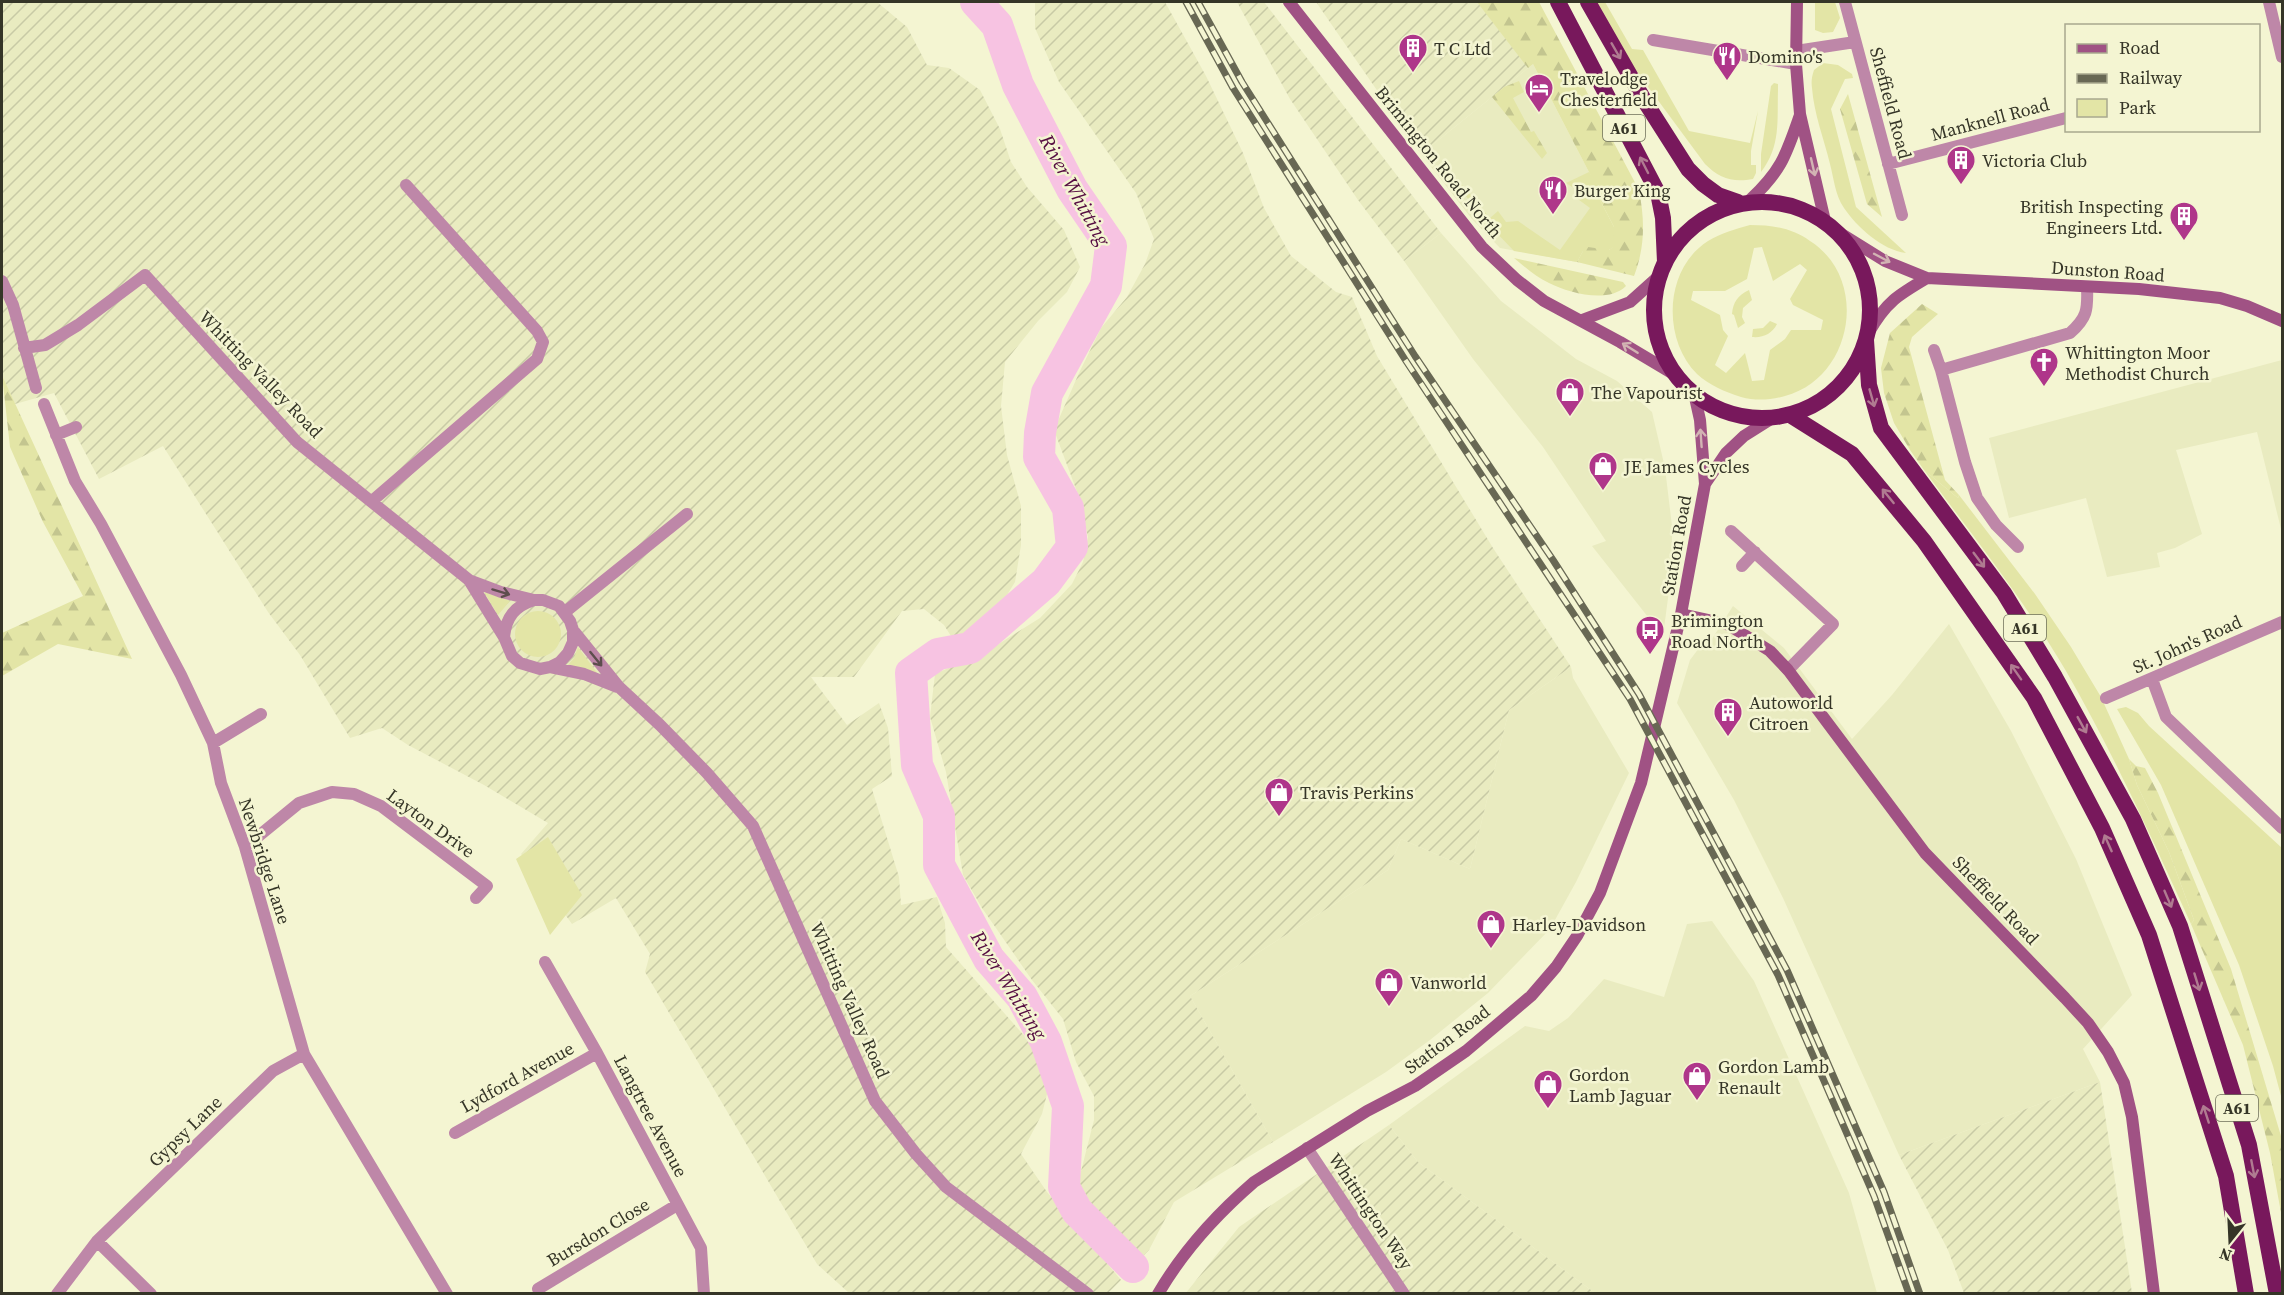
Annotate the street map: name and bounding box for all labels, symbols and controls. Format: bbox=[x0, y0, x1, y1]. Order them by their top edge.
legend bbox=[2065, 24, 2260, 132]
building icon: T C Ltd bbox=[1397, 32, 1429, 74]
text: Road bbox=[2119, 35, 2160, 60]
place label: T C Ltd bbox=[1434, 36, 1491, 61]
restaurant icon: Domino's bbox=[1711, 40, 1743, 82]
one-way arrow bbox=[1610, 42, 1622, 59]
place label: Domino's bbox=[1748, 44, 1823, 69]
street label: Sheffield Road bbox=[1864, 44, 1918, 162]
text: Railway bbox=[2119, 65, 2183, 90]
place label: Travelodge Chesterfield bbox=[1560, 66, 1657, 112]
hotel icon: Travelodge Chesterfield bbox=[1523, 72, 1555, 114]
street label: Brimington Road North bbox=[1370, 81, 1508, 244]
street label: Manknell Road bbox=[1928, 91, 2052, 147]
text: Park bbox=[2119, 95, 2156, 120]
road number: A61 bbox=[1603, 115, 1645, 141]
water label: River Whitting bbox=[1032, 128, 1118, 252]
building icon: Victoria Club bbox=[1945, 144, 1977, 186]
place label: Victoria Club bbox=[1982, 148, 2087, 173]
one-way arrow bbox=[1638, 157, 1649, 175]
one-way arrow bbox=[1807, 158, 1819, 177]
restaurant icon: Burger King bbox=[1537, 174, 1569, 216]
place label: Burger King bbox=[1574, 178, 1671, 203]
place label: British Inspecting Engineers Ltd. bbox=[2020, 194, 2163, 240]
building icon: British Inspecting Engineers Ltd. bbox=[2168, 200, 2200, 242]
one-way arrow bbox=[1873, 252, 1890, 264]
street label: Dunston Road bbox=[2050, 255, 2166, 287]
street label: Whitting Valley Road bbox=[194, 305, 328, 443]
place label: Whittington Moor Methodist Church bbox=[2065, 340, 2210, 386]
one-way arrow bbox=[1622, 341, 1639, 353]
church icon: Whittington Moor Methodist Church bbox=[2028, 346, 2060, 388]
shop icon: The Vapourist bbox=[1554, 376, 1586, 418]
place label: The Vapourist bbox=[1591, 380, 1702, 405]
one-way arrow bbox=[1867, 388, 1879, 407]
one-way arrow bbox=[1696, 429, 1707, 449]
shop icon: JE James Cycles bbox=[1587, 450, 1619, 492]
place label: JE James Cycles bbox=[1623, 454, 1750, 479]
one-way arrow bbox=[1881, 488, 1894, 504]
street label: Station Road bbox=[1655, 493, 1697, 597]
one-way arrow bbox=[1972, 551, 1985, 567]
one-way arrow bbox=[491, 587, 510, 598]
place label: Brimington Road North bbox=[1671, 608, 1764, 654]
street label: St. John's Road bbox=[2129, 609, 2245, 679]
bus stop icon: Brimington Road North bbox=[1634, 614, 1666, 656]
road number: A61 bbox=[2004, 615, 2046, 641]
one-way arrow bbox=[589, 651, 602, 667]
one-way arrow bbox=[2010, 664, 2022, 680]
place label: Autoworld Citroen bbox=[1749, 690, 1833, 736]
building icon: Autoworld Citroen bbox=[1712, 696, 1744, 738]
one-way arrow bbox=[2076, 716, 2088, 733]
shop icon: Travis Perkins bbox=[1263, 776, 1295, 818]
place label: Travis Perkins bbox=[1300, 780, 1414, 805]
street label: Layton Drive bbox=[382, 783, 480, 863]
street label: Newbridge Lane bbox=[233, 795, 297, 927]
one-way arrow bbox=[2102, 834, 2113, 852]
street label: Sheffield Road bbox=[1947, 850, 2045, 950]
one-way arrow bbox=[2163, 890, 2174, 908]
shop icon: Harley-Davidson bbox=[1475, 908, 1507, 950]
place label: Harley-Davidson bbox=[1512, 912, 1646, 937]
street label: Whitting Valley Road bbox=[804, 918, 896, 1082]
water label: River Whitting bbox=[964, 924, 1054, 1046]
shop icon: Vanworld bbox=[1373, 966, 1405, 1008]
place label: Vanworld bbox=[1410, 970, 1486, 995]
one-way arrow bbox=[2192, 972, 2203, 991]
street label: Station Road bbox=[1399, 999, 1495, 1079]
street label: Lydford Avenue bbox=[456, 1035, 578, 1119]
street label: Langtree Avenue bbox=[608, 1051, 694, 1181]
place label: Gordon Lamb Renault bbox=[1718, 1054, 1829, 1100]
shop icon: Gordon Lamb Renault bbox=[1681, 1060, 1713, 1102]
place label: Gordon Lamb Jaguar bbox=[1569, 1062, 1672, 1108]
shop icon: Gordon Lamb Jaguar bbox=[1532, 1068, 1564, 1110]
street label: Gypsy Lane bbox=[143, 1090, 227, 1172]
road number: A61 bbox=[2216, 1095, 2258, 1121]
one-way arrow bbox=[2200, 1105, 2211, 1124]
street label: Whittington Way bbox=[1323, 1148, 1420, 1275]
one-way arrow bbox=[2248, 1158, 2259, 1178]
street label: Bursdon Close bbox=[542, 1192, 654, 1272]
north arrow bbox=[2200, 1211, 2260, 1271]
text: N bbox=[2216, 1243, 2234, 1268]

